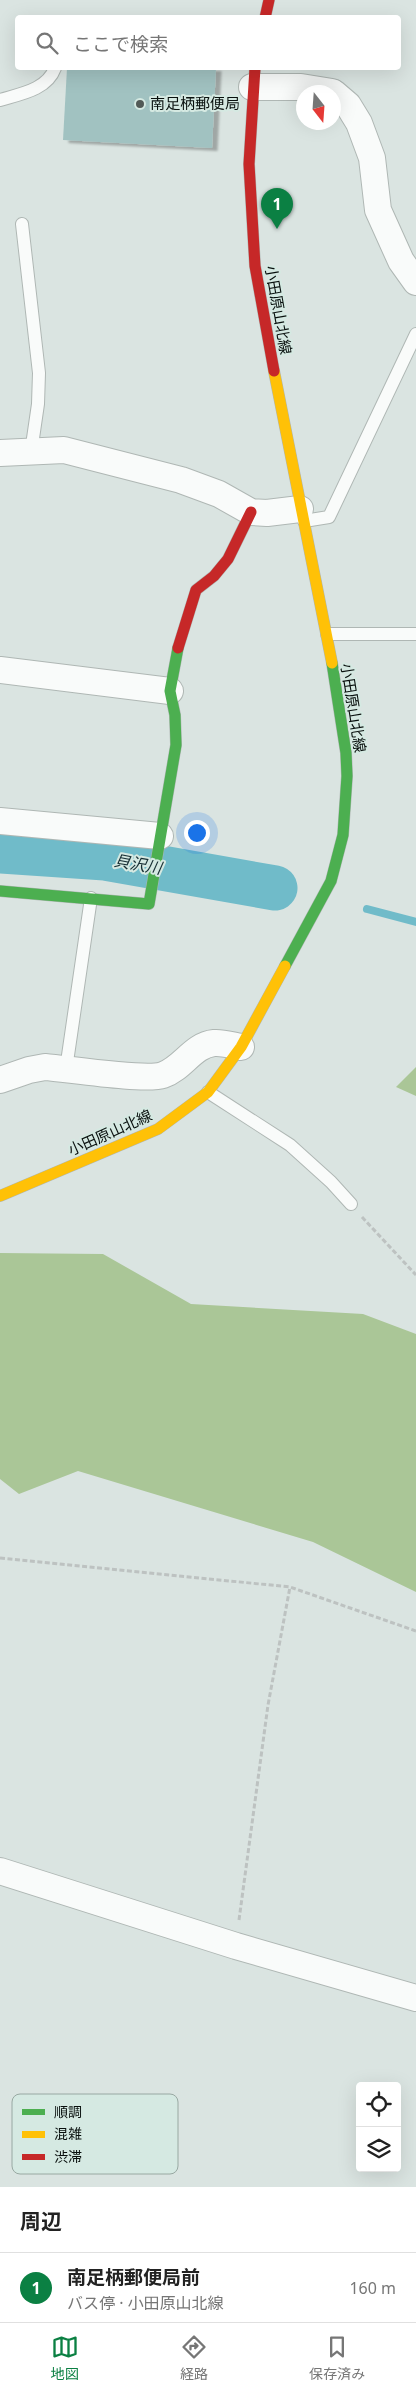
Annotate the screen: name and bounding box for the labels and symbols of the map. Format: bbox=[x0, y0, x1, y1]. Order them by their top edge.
north arrow bbox=[296, 85, 341, 130]
place label: 南足柄郵便局 bbox=[150, 93, 240, 113]
marker: 南足柄郵便局 bbox=[134, 98, 146, 110]
pin: 1 bbox=[261, 188, 293, 229]
street label: 小田原山北線 bbox=[261, 264, 297, 356]
street label: 小田原山北線 bbox=[337, 662, 371, 754]
your location bbox=[184, 820, 210, 846]
water label: 貝沢川 bbox=[112, 849, 166, 879]
street label: 小田原山北線 bbox=[64, 1105, 155, 1160]
legend bbox=[12, 2094, 178, 2174]
text: 順調 bbox=[54, 2102, 82, 2121]
text: 混雑 bbox=[54, 2124, 82, 2143]
text: 渋滞 bbox=[54, 2147, 82, 2166]

